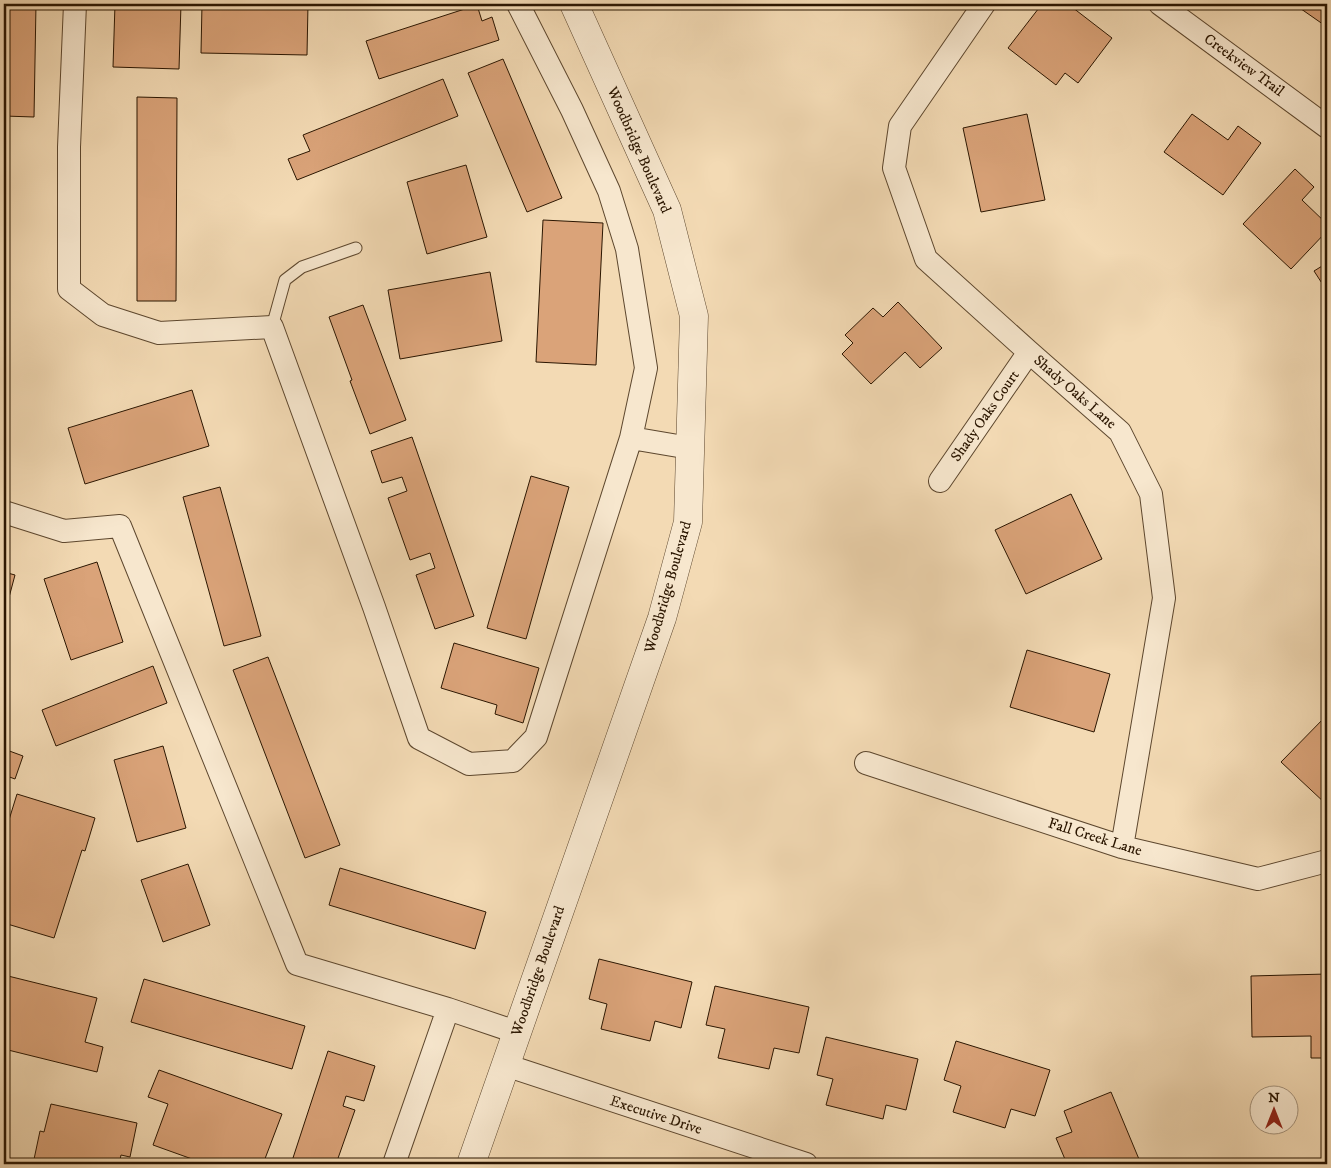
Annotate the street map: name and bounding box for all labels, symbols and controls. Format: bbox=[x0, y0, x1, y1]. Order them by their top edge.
street label: Creekview Trail bbox=[1200, 29, 1288, 101]
street label: Woodbridge Boulevard bbox=[602, 83, 676, 217]
street label: Shady Oaks Lane bbox=[1030, 351, 1120, 433]
street label: Shady Oaks Court bbox=[946, 366, 1024, 465]
street label: Woodbridge Boulevard bbox=[640, 518, 696, 656]
street label: Fall Creek Lane bbox=[1046, 814, 1144, 860]
street label: Woodbridge Boulevard bbox=[506, 903, 569, 1040]
north arrow bbox=[1248, 1086, 1298, 1136]
text: N bbox=[1268, 1089, 1280, 1107]
street label: Executive Drive bbox=[607, 1091, 705, 1139]

